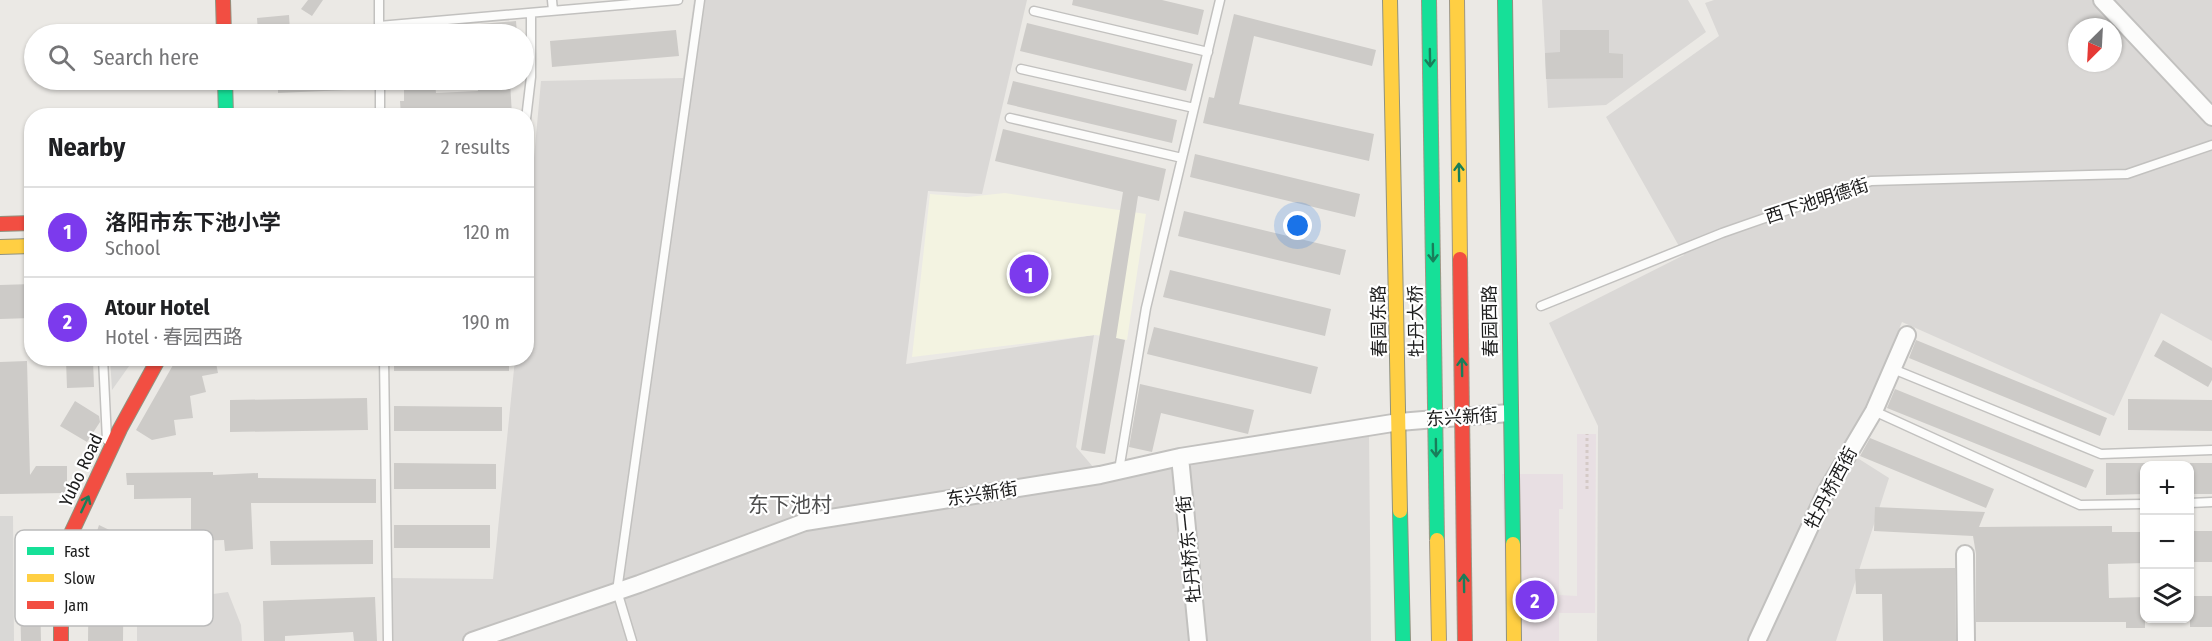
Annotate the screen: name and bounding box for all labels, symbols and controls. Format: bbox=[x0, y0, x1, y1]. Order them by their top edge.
north arrow bbox=[2068, 18, 2122, 72]
search box bbox=[24, 24, 534, 90]
icon: search bbox=[45, 41, 78, 74]
text: Search here bbox=[93, 44, 199, 71]
one-way arrow bbox=[1424, 48, 1436, 68]
text: Nearby bbox=[48, 132, 125, 163]
text: 2 results bbox=[441, 135, 510, 159]
one-way arrow bbox=[1453, 162, 1465, 182]
street label: 西下池明德街 bbox=[1762, 174, 1872, 228]
text: 洛阳市东下池小学 bbox=[105, 209, 281, 236]
your location bbox=[1283, 211, 1312, 240]
text: 1 bbox=[63, 220, 72, 244]
text: 120 m bbox=[463, 220, 510, 244]
text: School bbox=[105, 236, 160, 260]
one-way arrow bbox=[1427, 243, 1439, 263]
pin: 1 bbox=[1010, 252, 1048, 296]
street label: 春园东路 bbox=[1367, 285, 1391, 357]
street label: 牡丹大桥 bbox=[1404, 285, 1428, 357]
street label: 春园西路 bbox=[1478, 285, 1502, 357]
text: Atour Hotel bbox=[105, 294, 210, 321]
text: 2 bbox=[63, 310, 72, 334]
text: 190 m bbox=[462, 310, 510, 334]
text: Hotel · 春园西路 bbox=[105, 325, 243, 349]
one-way arrow bbox=[1456, 357, 1468, 377]
street label: 东兴新街 bbox=[1425, 404, 1499, 430]
street label: Yubo Road bbox=[55, 430, 107, 510]
one-way arrow bbox=[1430, 438, 1442, 458]
street label: 牡丹桥西街 bbox=[1800, 443, 1862, 533]
map controls bbox=[2140, 461, 2194, 623]
button: + bbox=[2140, 461, 2194, 515]
street label: 东兴新街 bbox=[945, 478, 1019, 510]
district label: 东下池村 bbox=[748, 492, 832, 518]
street label: 牡丹桥东一街 bbox=[1172, 494, 1206, 604]
one-way arrow bbox=[79, 495, 91, 513]
button: − bbox=[2140, 515, 2194, 569]
legend bbox=[15, 530, 213, 626]
text: Fast bbox=[64, 542, 91, 561]
text: Slow bbox=[64, 569, 95, 588]
button: layers bbox=[2140, 569, 2194, 623]
one-way arrow bbox=[1458, 573, 1470, 593]
pin: 2 bbox=[1516, 578, 1555, 622]
text: Jam bbox=[64, 596, 89, 615]

